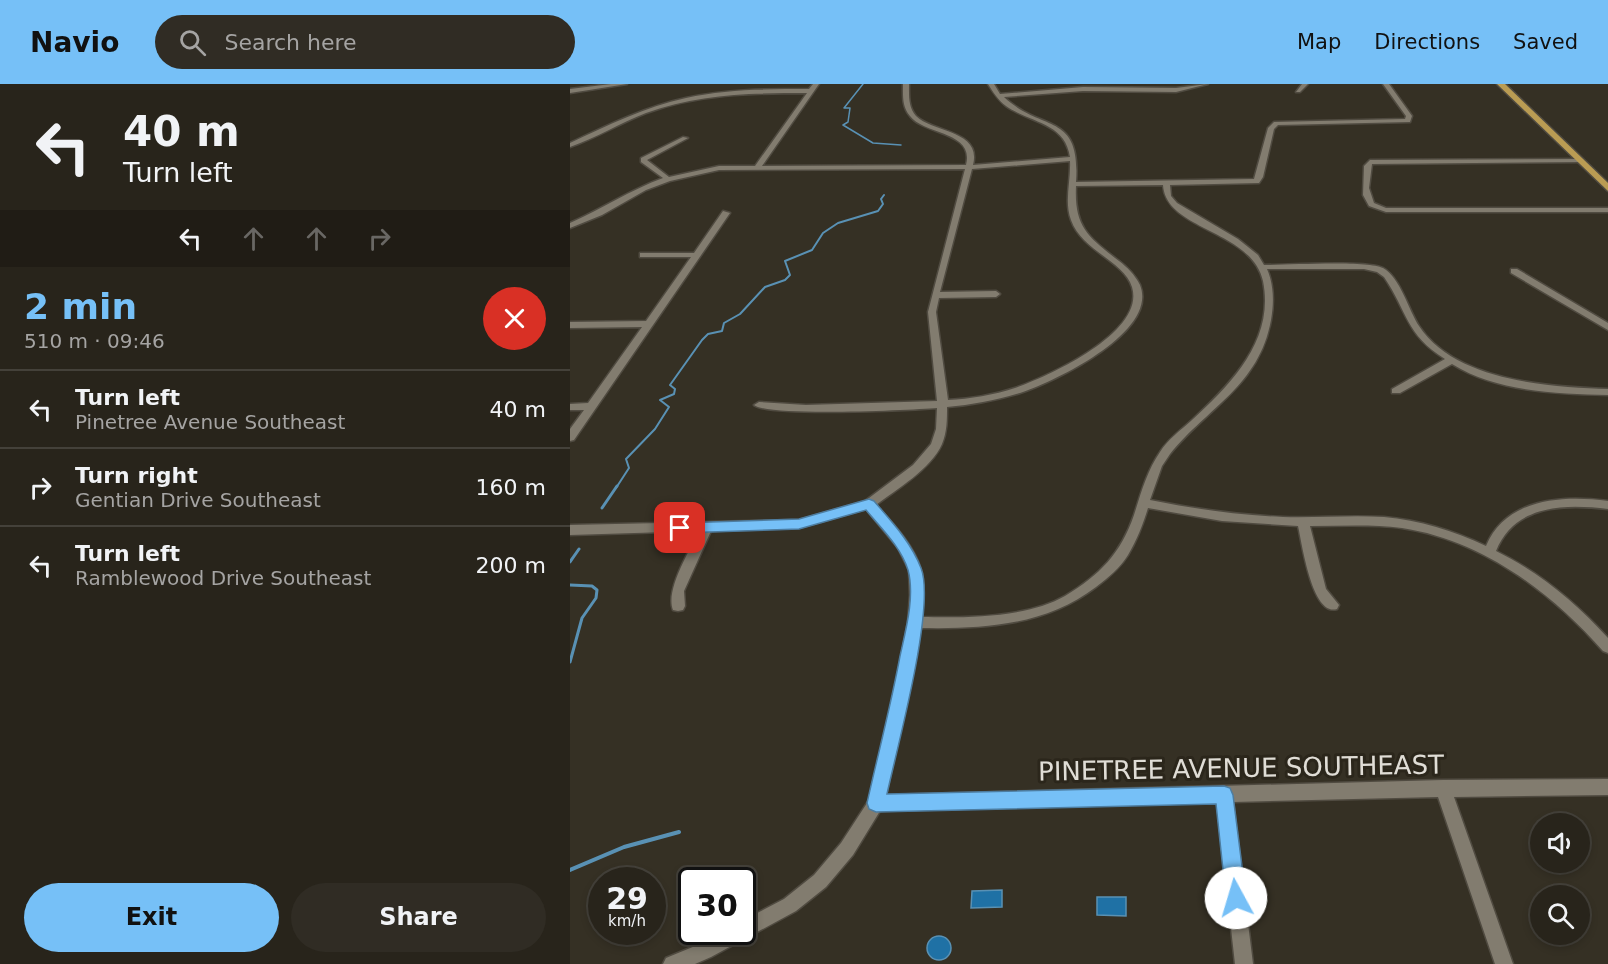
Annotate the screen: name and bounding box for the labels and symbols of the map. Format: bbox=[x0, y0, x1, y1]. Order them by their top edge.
pin bbox=[654, 502, 705, 553]
street label: PINETREE AVENUE SOUTHEAST bbox=[1038, 749, 1444, 787]
position arrow bbox=[1204, 866, 1268, 930]
speed limit sign: 30 bbox=[678, 867, 756, 945]

